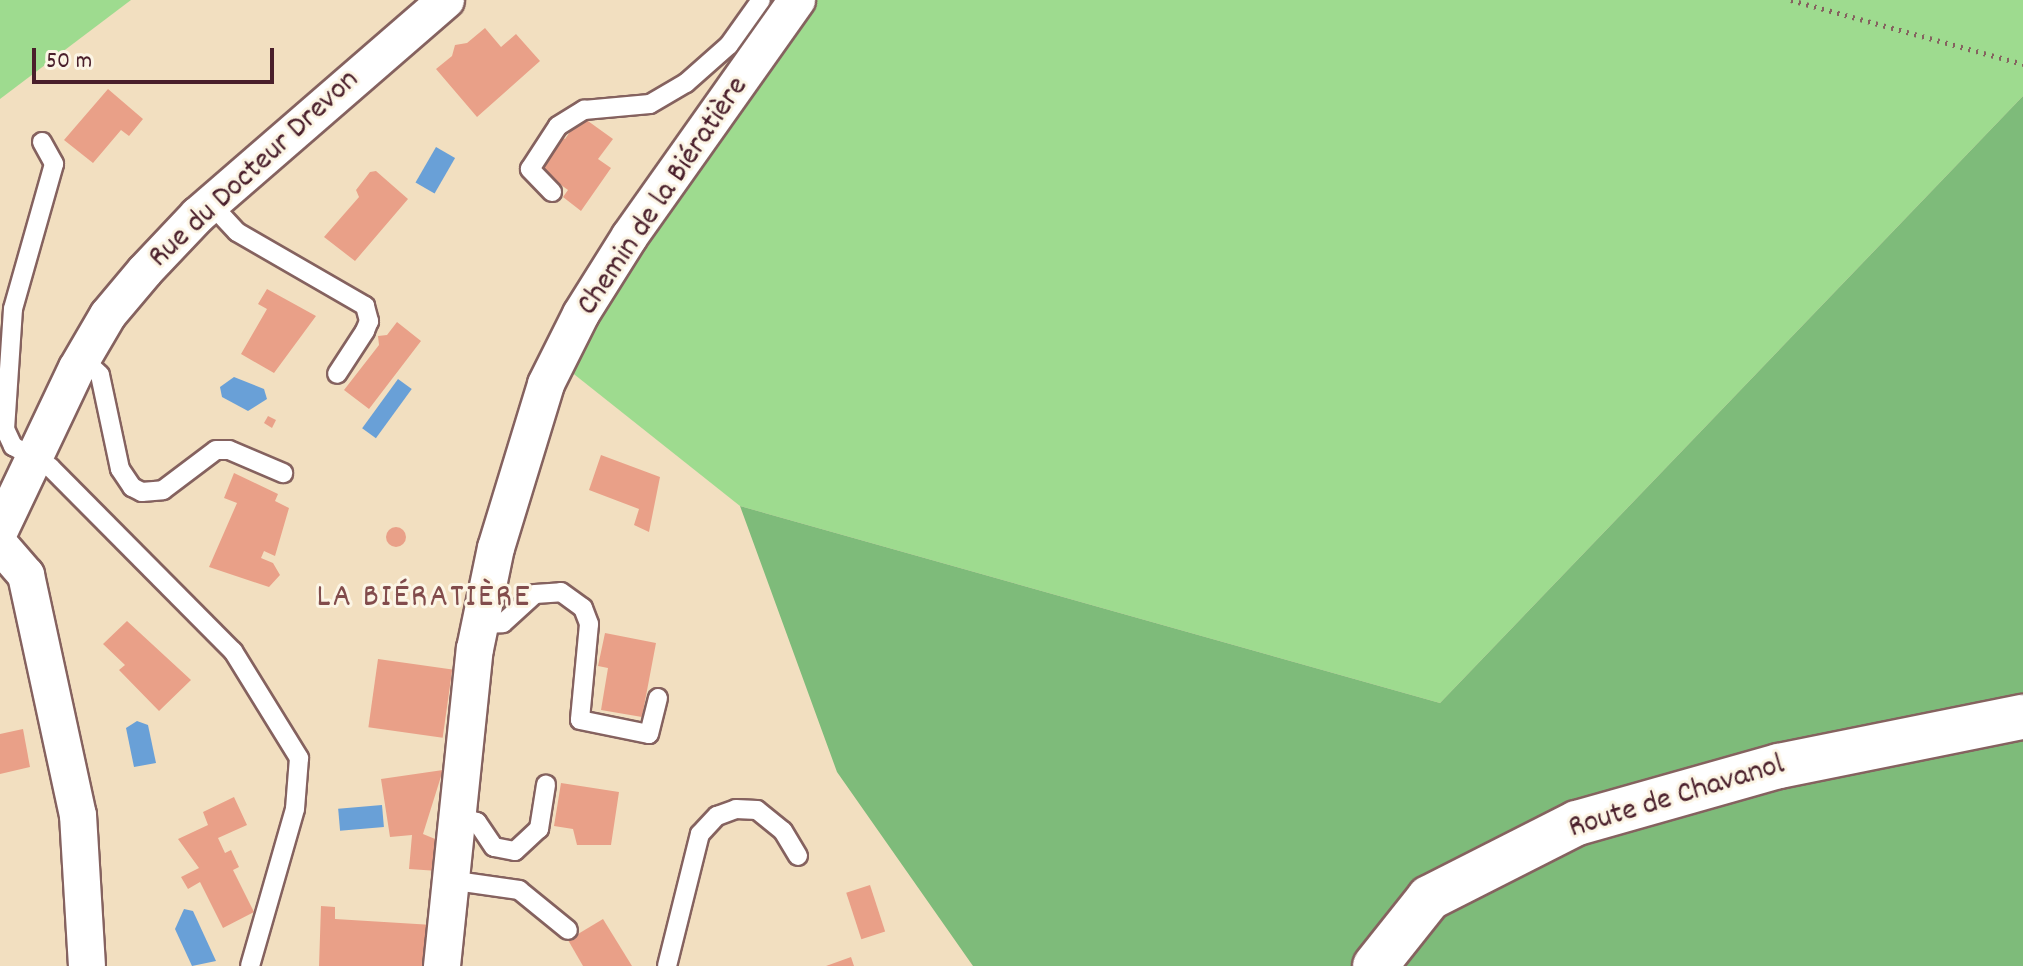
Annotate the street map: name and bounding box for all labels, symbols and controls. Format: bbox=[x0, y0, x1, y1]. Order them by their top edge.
scale bar bbox=[36, 32, 278, 82]
text: 50 m bbox=[46, 45, 92, 79]
street label: Rue du Docteur Drevon bbox=[142, 62, 368, 278]
street label: Chemin de la Biératière bbox=[570, 70, 758, 324]
district label: LA BIÉRATIÈRE bbox=[316, 579, 532, 619]
street label: Route de Chavanol bbox=[1564, 747, 1790, 849]

